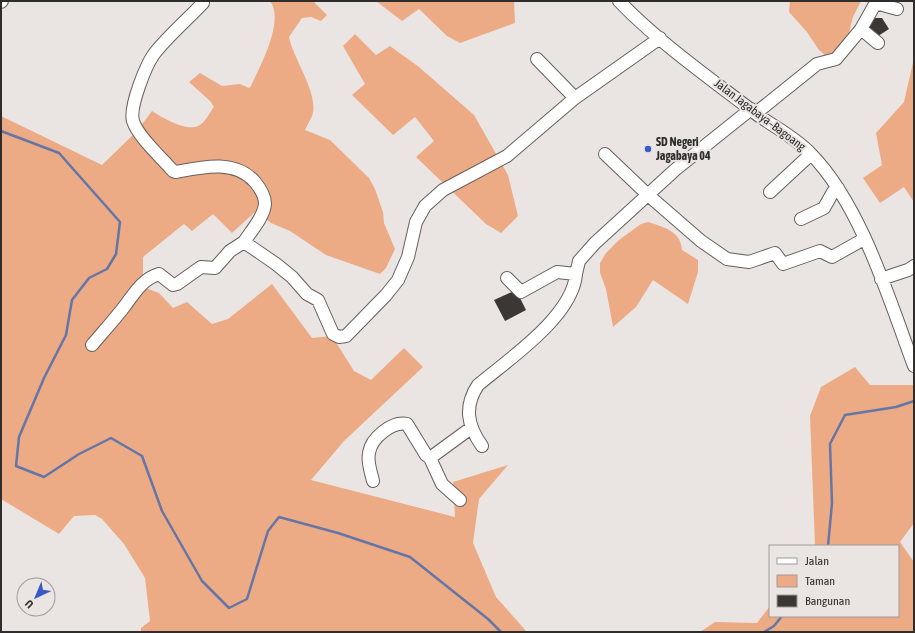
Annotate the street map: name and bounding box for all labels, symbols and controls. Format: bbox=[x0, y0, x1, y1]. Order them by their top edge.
street label: Jalan Jagabaya–Bagoang bbox=[712, 76, 809, 154]
place label: SD Negeri Jagabaya 04 bbox=[655, 135, 711, 163]
marker: SD Negeri Jagabaya 04 bbox=[643, 144, 653, 154]
legend bbox=[769, 545, 899, 617]
text: Jalan bbox=[805, 554, 829, 568]
text: Taman bbox=[805, 574, 835, 588]
north arrow bbox=[16, 577, 56, 617]
text: Bangunan bbox=[805, 594, 850, 608]
text: U bbox=[23, 598, 36, 611]

